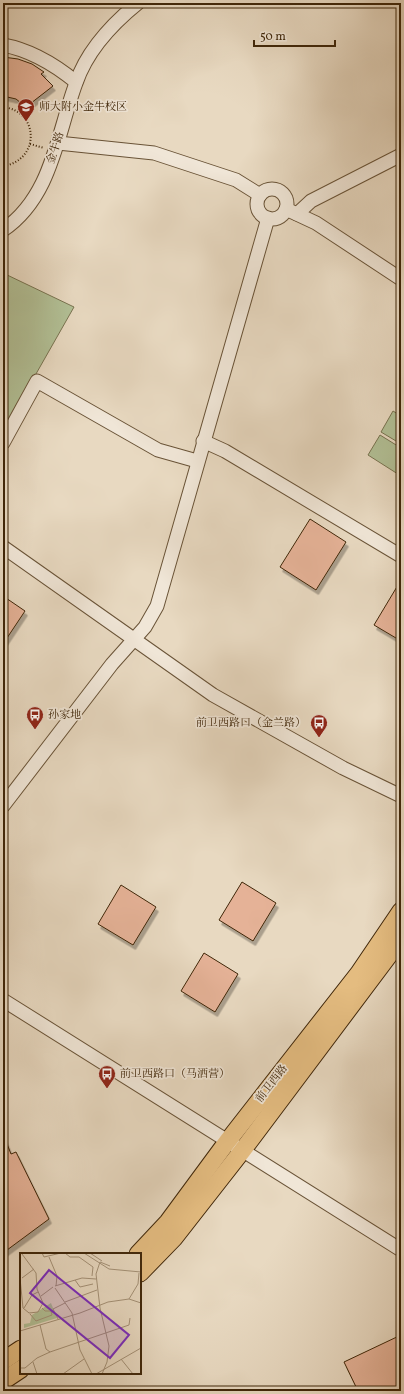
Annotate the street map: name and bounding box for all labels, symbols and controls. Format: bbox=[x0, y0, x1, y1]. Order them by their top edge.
scale bar bbox=[254, 22, 335, 48]
text: 50 m bbox=[260, 29, 286, 45]
school or university icon: 师大附小金牛校区 bbox=[16, 97, 36, 122]
place label: 师大附小金牛校区 bbox=[39, 100, 127, 115]
street label: 金牛路 bbox=[44, 130, 68, 166]
bus stop icon: 孙家地 bbox=[25, 705, 45, 730]
place label: 孙家地 bbox=[48, 708, 81, 723]
bus stop icon: 前卫西路口（金兰路） bbox=[309, 713, 329, 738]
place label: 前卫西路口（金兰路） bbox=[196, 716, 306, 731]
street label: 前卫西路 bbox=[253, 1062, 291, 1106]
bus stop icon: 前卫西路口（马洒营） bbox=[97, 1064, 117, 1089]
place label: 前卫西路口（马洒营） bbox=[120, 1067, 230, 1082]
inset map bbox=[20, 1253, 141, 1374]

